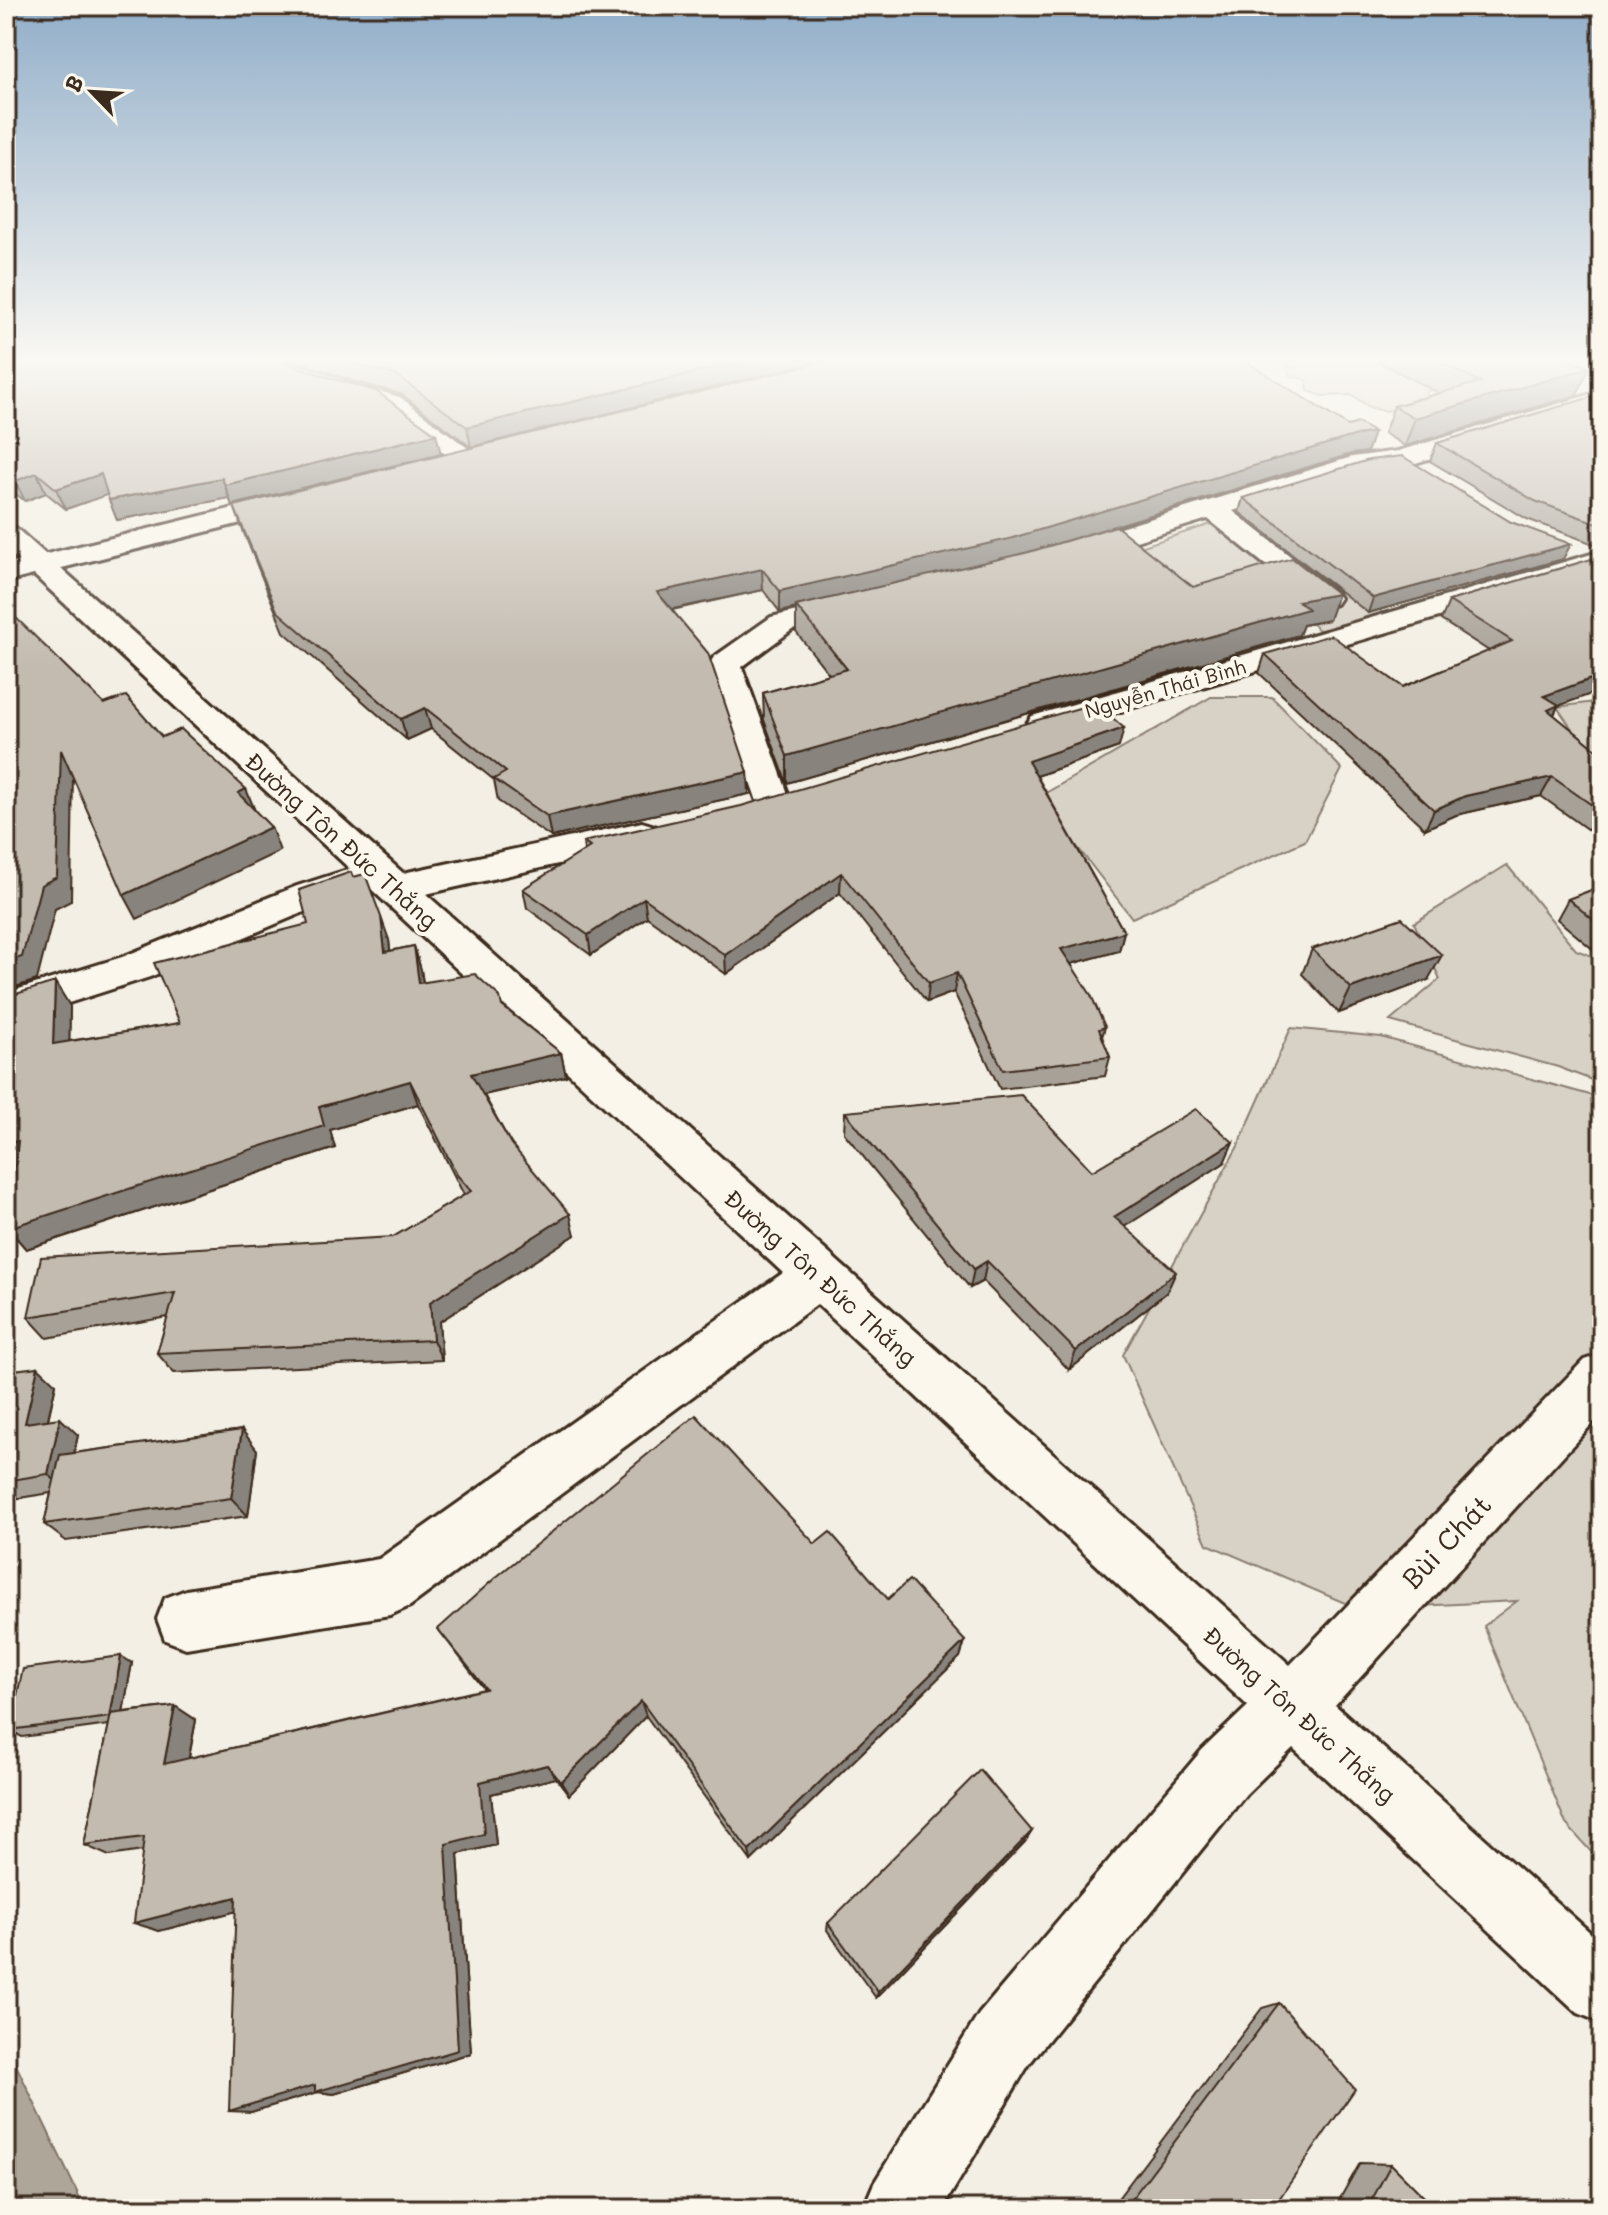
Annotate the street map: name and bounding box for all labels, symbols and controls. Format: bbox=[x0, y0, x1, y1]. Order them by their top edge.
north arrow bbox=[52, 52, 132, 132]
text: B bbox=[57, 70, 90, 96]
street label: Nguyễn Thái Bình bbox=[1082, 653, 1248, 723]
street label: Đường Tôn Đức Thắng bbox=[239, 745, 445, 935]
street label: Đường Tôn Đức Thắng bbox=[718, 1182, 924, 1372]
street label: Bùi Chát bbox=[1393, 1486, 1499, 1596]
street label: Đường Tôn Đức Thắng bbox=[1197, 1619, 1403, 1809]

